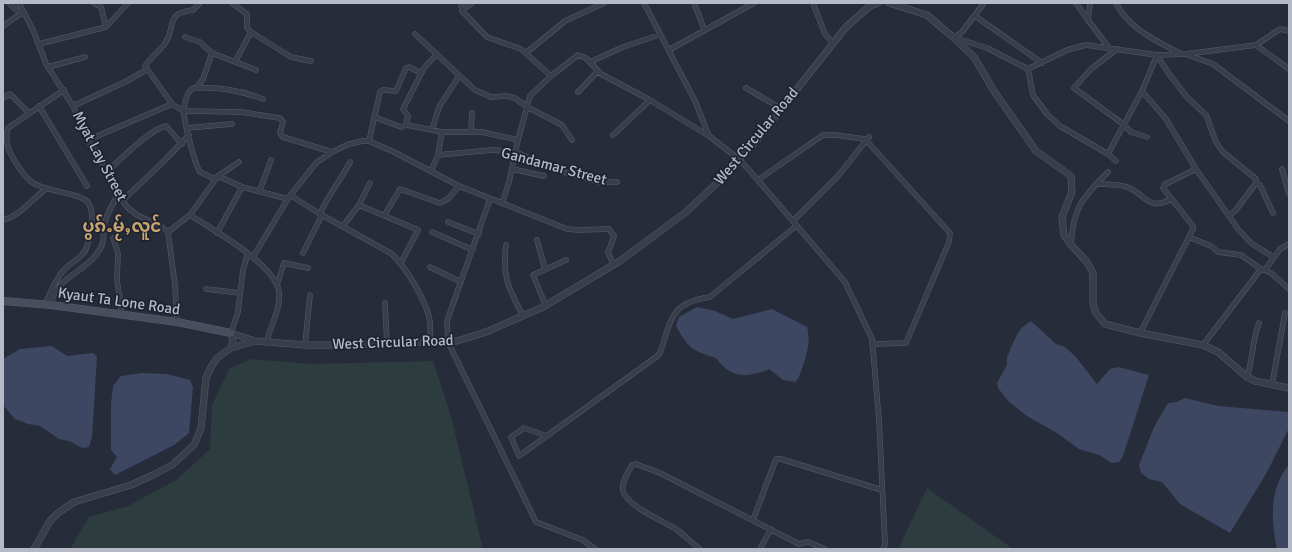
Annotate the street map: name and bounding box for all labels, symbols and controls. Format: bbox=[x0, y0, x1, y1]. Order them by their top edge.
street label: West Circular Road bbox=[710, 84, 802, 188]
street label: Myat Lay Street bbox=[69, 108, 131, 204]
street label: Gandamar Street bbox=[499, 143, 609, 189]
district label: ပွၵ်ႉမႂ်ႇလူင် bbox=[82, 214, 162, 241]
street label: Kyaut Ta Lone Road bbox=[57, 284, 181, 319]
street label: West Circular Road bbox=[332, 331, 454, 353]

